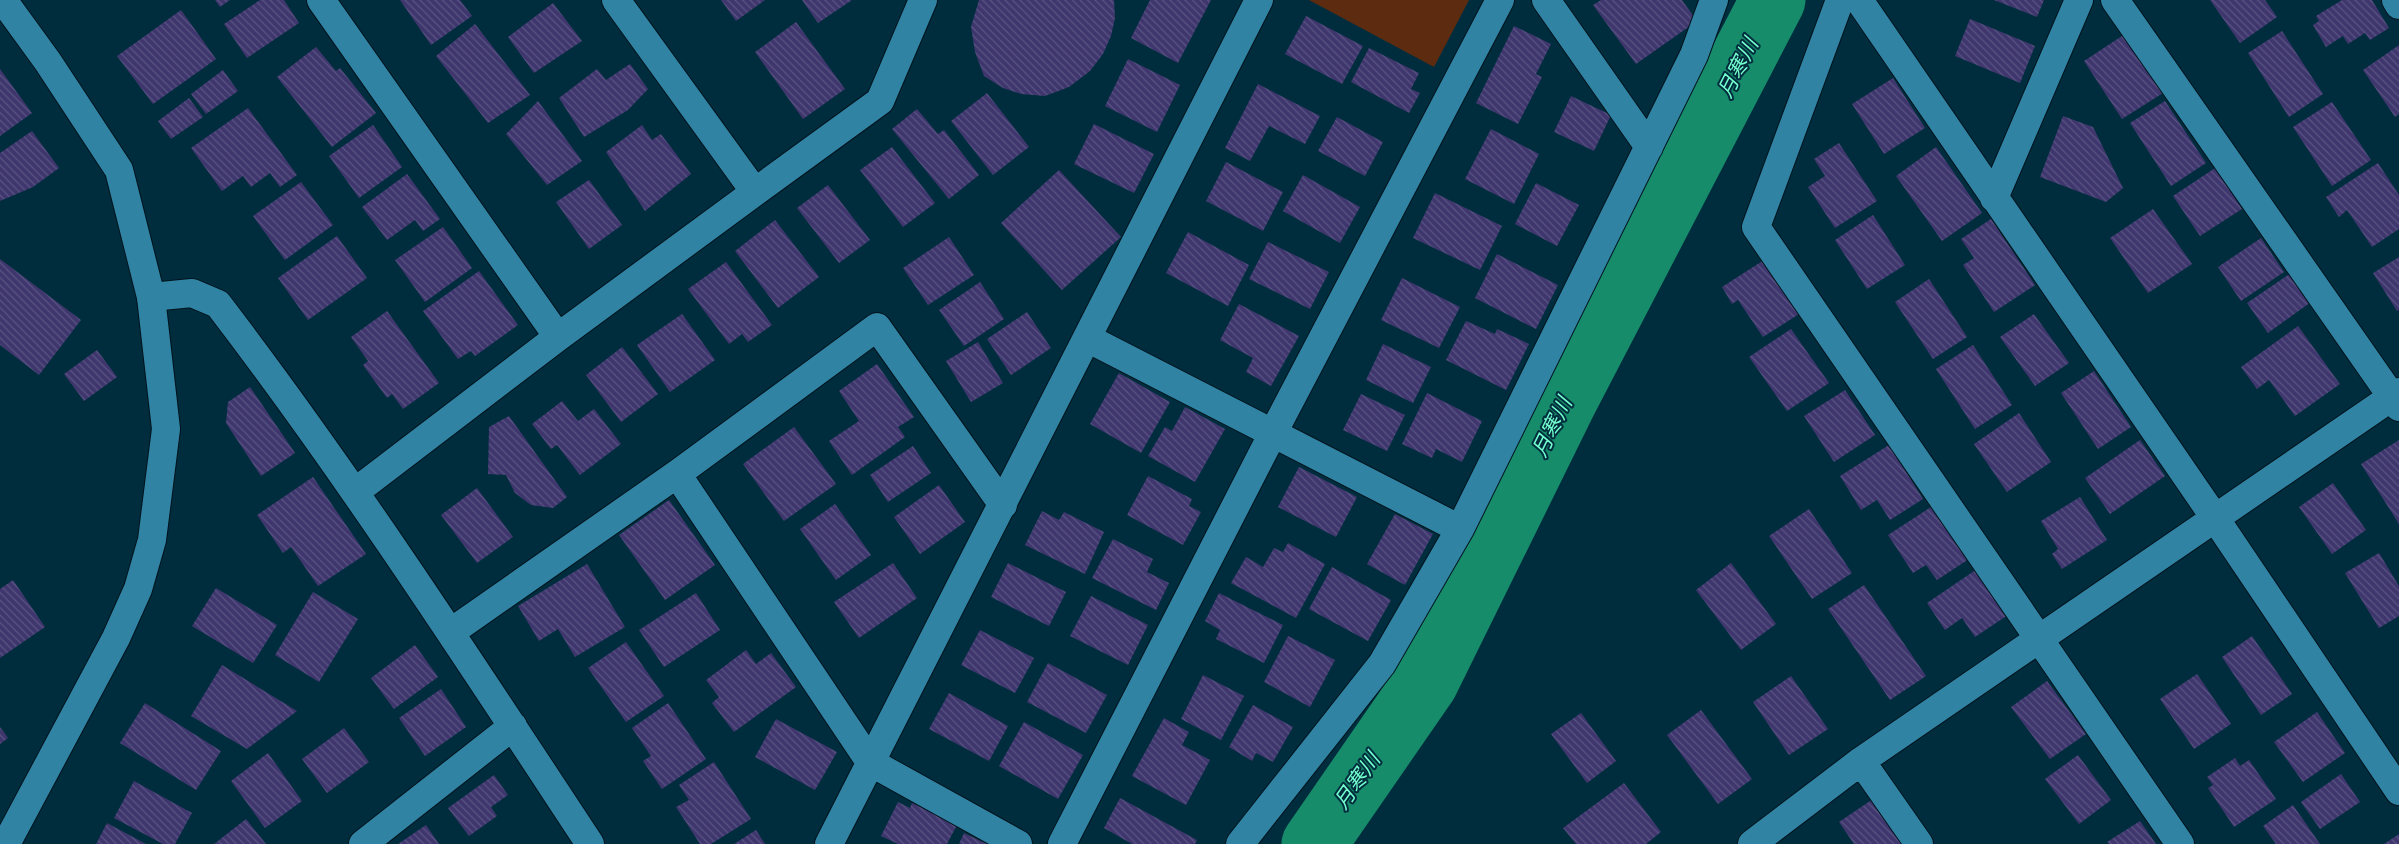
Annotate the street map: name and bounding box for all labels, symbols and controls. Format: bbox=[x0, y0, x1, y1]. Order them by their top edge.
water label: 月寒川 bbox=[1714, 33, 1763, 101]
water label: 月寒川 bbox=[1528, 392, 1577, 460]
water label: 月寒川 bbox=[1330, 747, 1385, 813]

